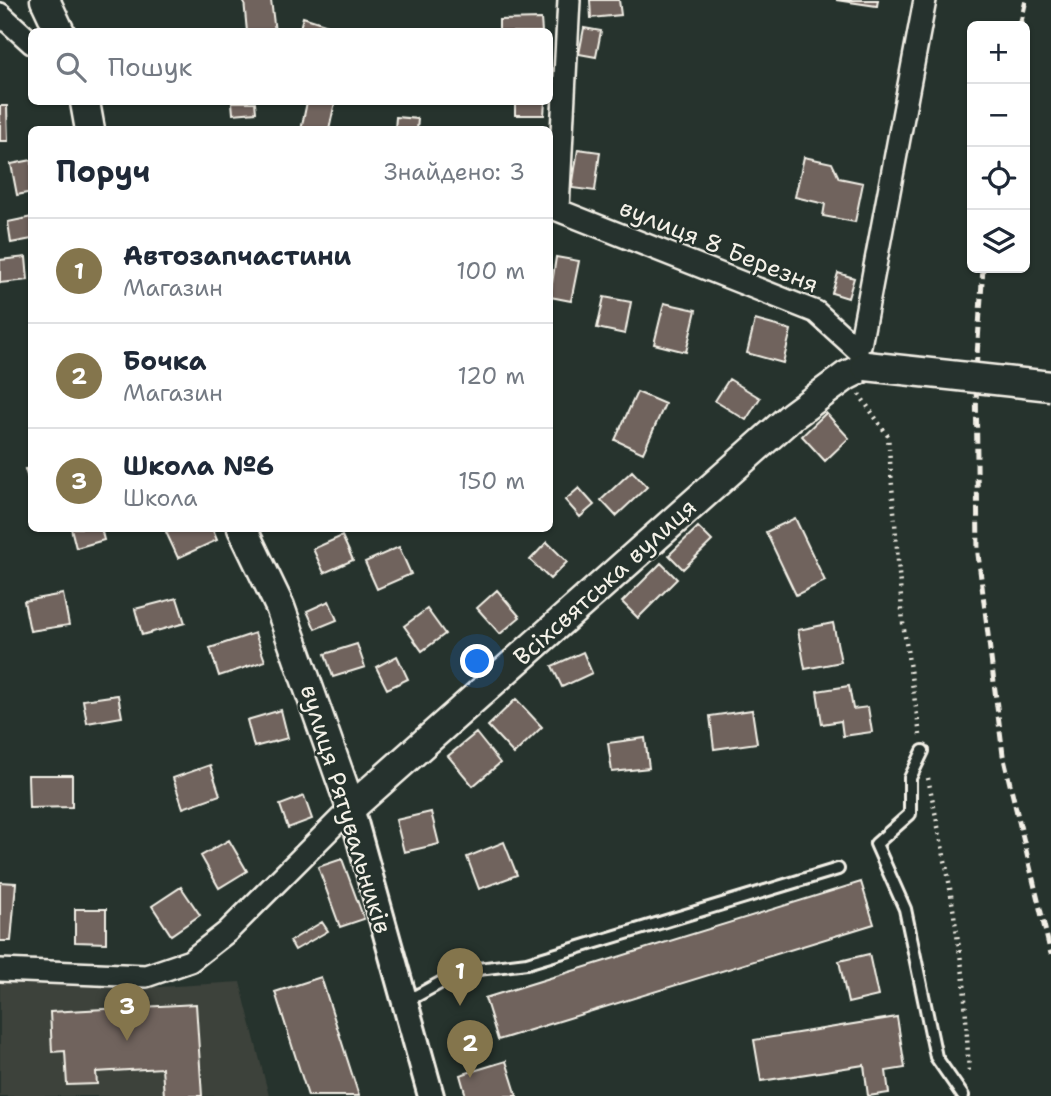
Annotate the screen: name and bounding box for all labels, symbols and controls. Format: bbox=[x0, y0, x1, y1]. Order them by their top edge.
map controls bbox=[967, 21, 1030, 273]
button: + bbox=[967, 21, 1030, 84]
search box bbox=[28, 28, 553, 105]
icon: search bbox=[52, 48, 90, 86]
text: Пошук bbox=[108, 49, 192, 84]
button: − bbox=[967, 84, 1030, 147]
button: locate bbox=[967, 147, 1030, 210]
text: Поруч bbox=[56, 151, 150, 192]
text: Знайдено: 3 bbox=[384, 157, 525, 187]
street label: вулиця 8 Березня bbox=[615, 191, 823, 301]
button: layers bbox=[967, 210, 1030, 273]
text: Автозапчастини bbox=[123, 238, 351, 273]
text: 1 bbox=[74, 256, 84, 286]
text: 100 m bbox=[456, 256, 525, 286]
text: Магазин bbox=[123, 273, 223, 303]
text: Бочка bbox=[123, 343, 207, 378]
text: 2 bbox=[71, 361, 87, 391]
text: 120 m bbox=[457, 361, 525, 391]
text: Магазин bbox=[123, 378, 223, 408]
text: Школа №6 bbox=[123, 448, 274, 483]
text: 3 bbox=[71, 466, 87, 496]
text: 150 m bbox=[458, 466, 525, 496]
text: Школа bbox=[123, 483, 198, 513]
street label: Всіхсвятська вулиця bbox=[507, 491, 703, 673]
your location bbox=[460, 644, 494, 678]
street label: вулиця Рятувальників bbox=[293, 681, 399, 937]
pin: 1 bbox=[437, 948, 483, 1006]
pin: 3 bbox=[104, 983, 150, 1041]
pin: 2 bbox=[447, 1020, 493, 1078]

